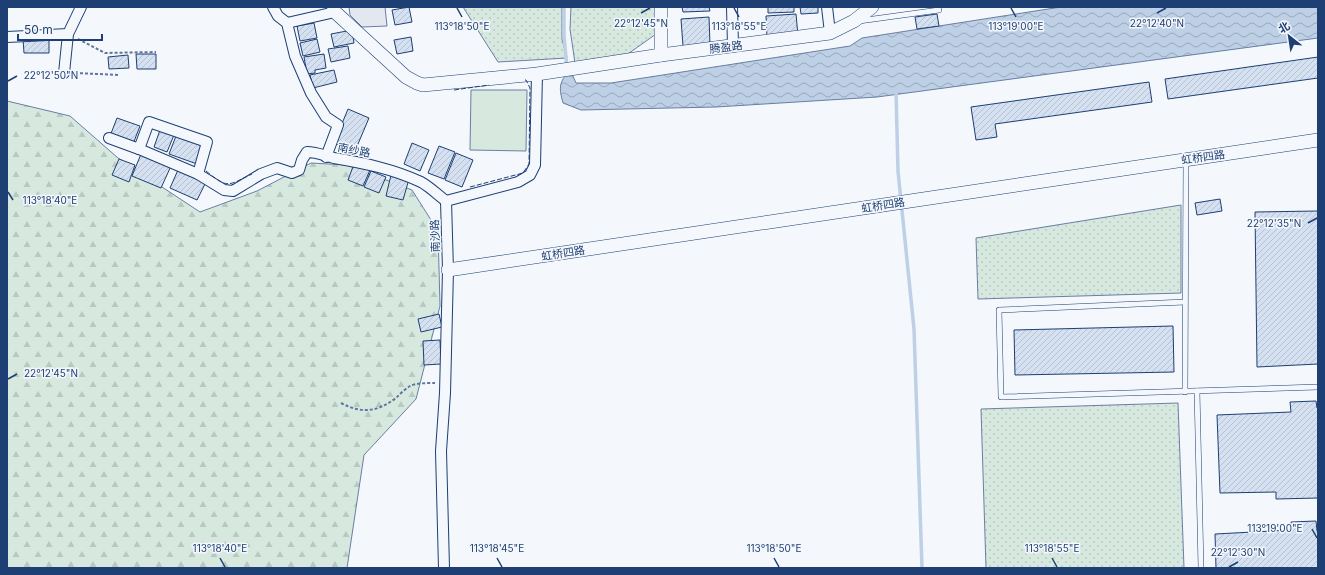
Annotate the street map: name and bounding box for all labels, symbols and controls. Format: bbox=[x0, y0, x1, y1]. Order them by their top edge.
scale bar bbox=[18, 16, 102, 42]
north arrow bbox=[1269, 16, 1309, 56]
text: 22°12'45"N bbox=[614, 17, 668, 29]
text: 22°12'40"N bbox=[1130, 17, 1184, 29]
text: 北 bbox=[1276, 19, 1292, 36]
text: 113°18'50"E bbox=[434, 20, 490, 32]
text: 113°18'55"E bbox=[712, 20, 766, 32]
text: 113°19'00"E bbox=[988, 20, 1044, 32]
text: 50 m bbox=[24, 22, 53, 37]
street label: 腾盈路 bbox=[709, 38, 743, 56]
text: 22°12'50"N bbox=[24, 69, 78, 81]
street label: 南纱路 bbox=[336, 140, 372, 160]
street label: 虹桥四路 bbox=[1180, 147, 1226, 167]
text: 113°18'40"E bbox=[23, 194, 77, 206]
street label: 虹桥四路 bbox=[860, 195, 906, 215]
text: 22°12'35"N bbox=[1247, 217, 1301, 229]
street label: 南沙路 bbox=[427, 219, 443, 253]
street label: 虹桥四路 bbox=[540, 243, 586, 263]
text: 22°12'45"N bbox=[24, 367, 78, 379]
text: 113°19'00"E bbox=[1247, 522, 1303, 534]
text: 113°18'40"E bbox=[193, 542, 247, 554]
text: 113°18'45"E bbox=[470, 542, 524, 554]
text: 113°18'50"E bbox=[746, 542, 802, 554]
text: 113°18'55"E bbox=[1025, 542, 1079, 554]
text: 22°12'30"N bbox=[1211, 546, 1265, 558]

